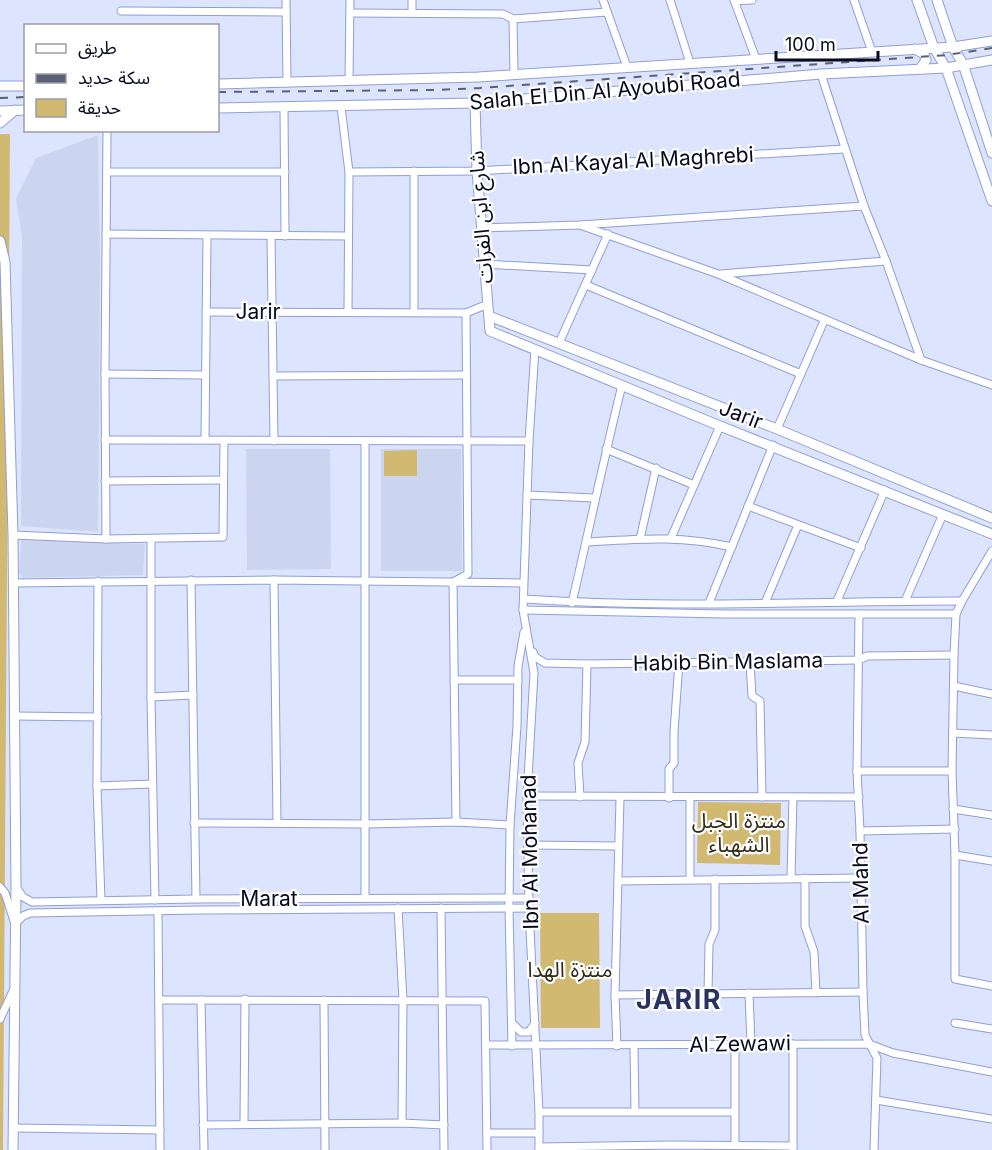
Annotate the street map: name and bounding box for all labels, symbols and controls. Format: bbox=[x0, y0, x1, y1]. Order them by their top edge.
legend bbox=[24, 24, 219, 132]
scale bar bbox=[776, 24, 878, 62]
text: 100 m bbox=[785, 34, 836, 55]
text: طريق bbox=[78, 37, 117, 59]
street label: Salah El Din Al Ayoubi Road bbox=[468, 66, 742, 115]
text: سكة حديد bbox=[78, 67, 150, 88]
text: حديقة bbox=[78, 97, 121, 118]
street label: Ibn Al Kayal Al Maghrebi bbox=[512, 142, 754, 179]
street label: شارع ابن الفرات bbox=[463, 150, 501, 284]
street label: Jarir bbox=[235, 299, 281, 324]
street label: Jarir bbox=[716, 395, 767, 434]
street label: Habib Bin Maslama bbox=[633, 647, 823, 676]
street label: Ibn Al Mohanad bbox=[516, 774, 543, 930]
park label: منتزة الجبل الشهباء bbox=[692, 808, 786, 857]
street label: Al Mahd bbox=[847, 842, 874, 924]
street label: Marat bbox=[240, 886, 298, 911]
park label: منتزة الهدا bbox=[527, 957, 613, 982]
district label: JARIR bbox=[636, 983, 722, 1016]
street label: Al Zewawi bbox=[689, 1030, 791, 1057]

